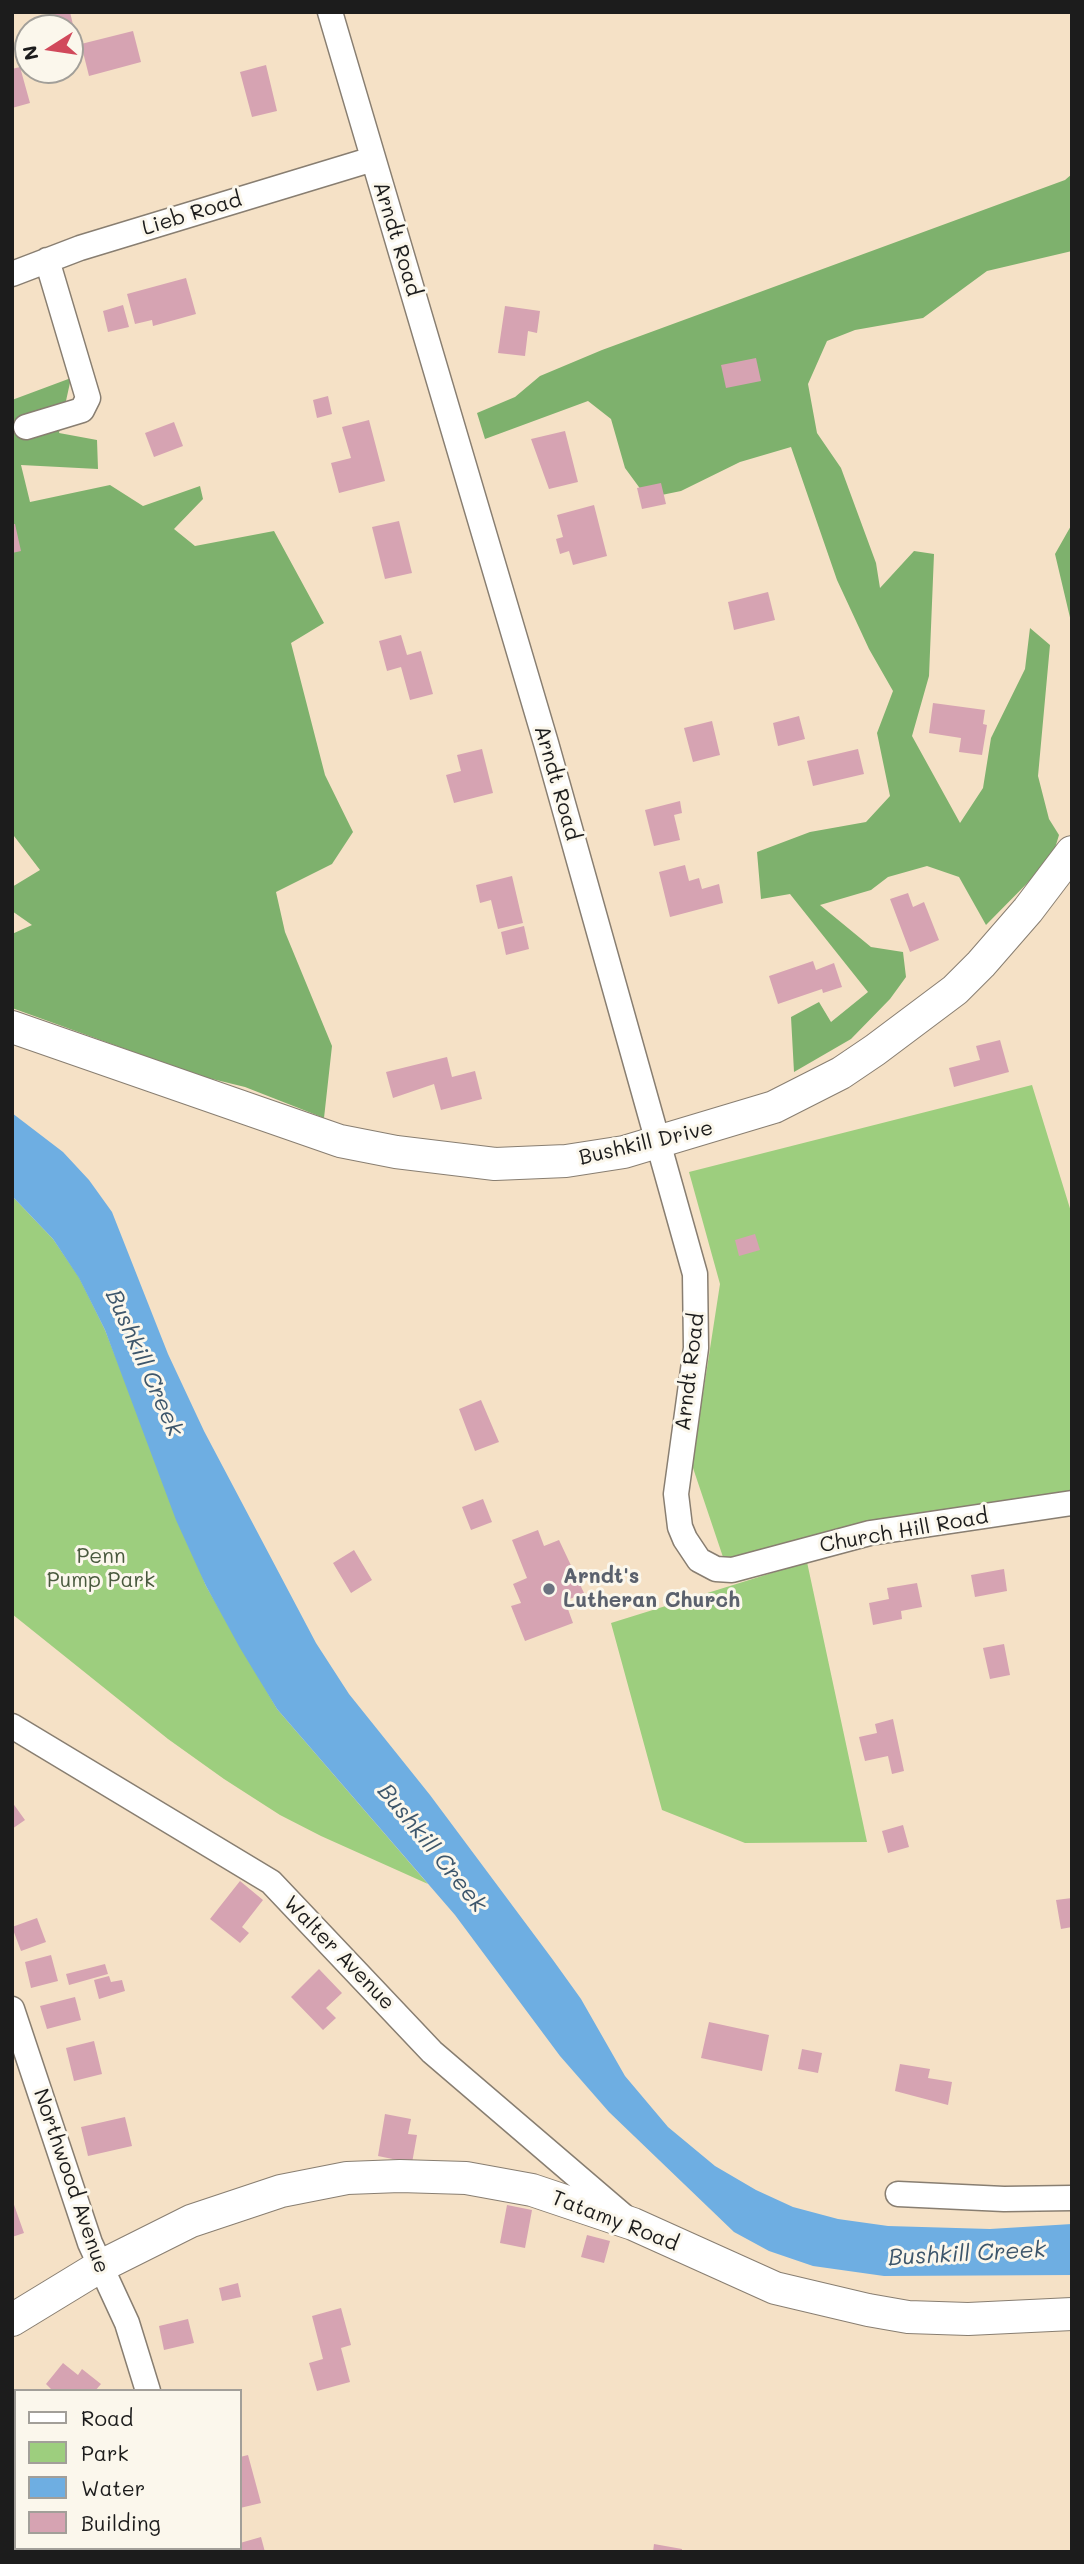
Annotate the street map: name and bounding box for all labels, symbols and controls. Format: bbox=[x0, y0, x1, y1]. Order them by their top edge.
north arrow bbox=[14, 14, 84, 84]
text: N bbox=[16, 43, 44, 63]
street label: Arndt Road bbox=[368, 179, 426, 299]
street label: Lieb Road bbox=[139, 187, 245, 241]
street label: Arndt Road bbox=[529, 723, 585, 843]
street label: Bushkill Drive bbox=[576, 1115, 716, 1171]
water label: Bushkill Creek bbox=[99, 1285, 189, 1441]
street label: Arndt Road bbox=[670, 1312, 710, 1432]
street label: Church Hill Road bbox=[818, 1504, 990, 1558]
park label: Penn Pump Park bbox=[47, 1544, 155, 1594]
place label: Arndt's Lutheran Church bbox=[563, 1564, 740, 1614]
marker: Arndt's Lutheran Church bbox=[541, 1581, 557, 1597]
water label: Bushkill Creek bbox=[372, 1778, 492, 1918]
street label: Walter Avenue bbox=[278, 1891, 400, 2015]
street label: Northwood Avenue bbox=[28, 2085, 114, 2277]
street label: Tatamy Road bbox=[548, 2185, 682, 2257]
water label: Bushkill Creek bbox=[887, 2236, 1047, 2272]
legend bbox=[14, 2389, 242, 2550]
text: Road bbox=[81, 2404, 133, 2431]
text: Park bbox=[81, 2439, 129, 2466]
text: Water bbox=[81, 2474, 145, 2501]
text: Building bbox=[81, 2509, 161, 2536]

